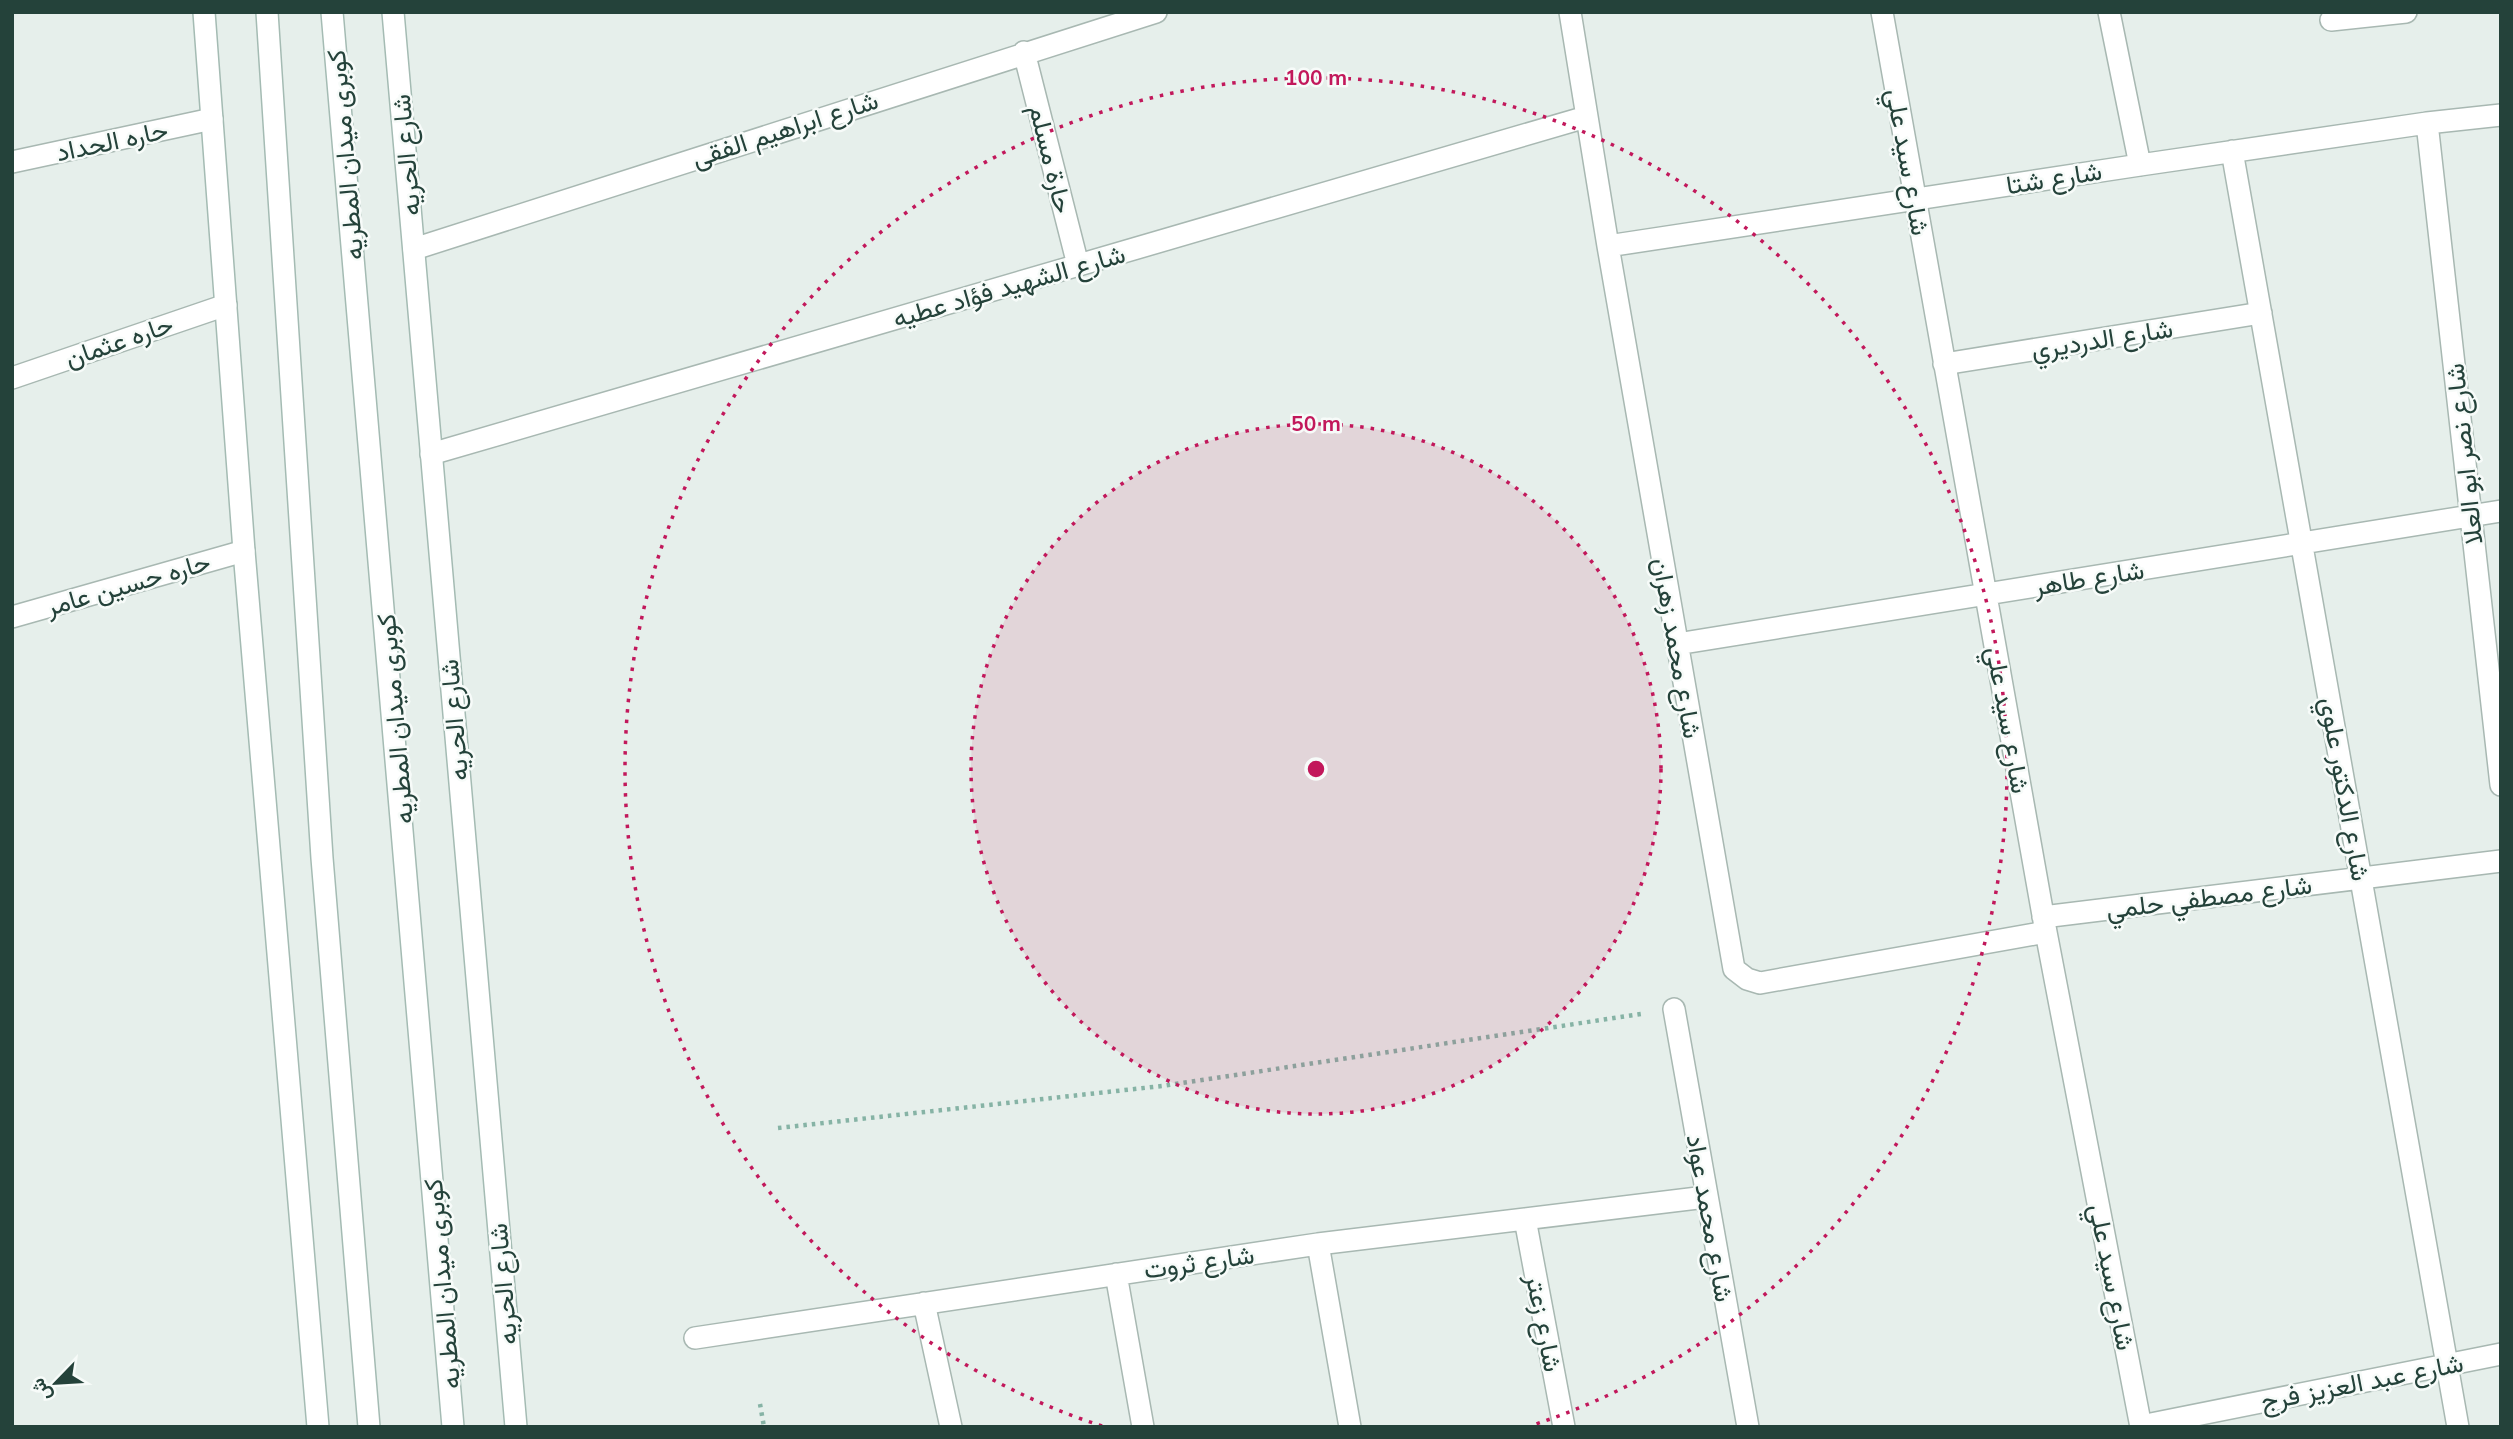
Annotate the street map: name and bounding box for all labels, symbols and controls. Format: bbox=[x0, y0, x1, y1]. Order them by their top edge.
street label: كوبرى ميدان المطريه bbox=[319, 48, 370, 262]
text: 100 m bbox=[1285, 64, 1347, 90]
street label: شارع ابراهيم الفقى bbox=[687, 83, 883, 176]
street label: شارع سيد علي bbox=[1874, 86, 1938, 239]
street label: شارع الحريه bbox=[384, 93, 429, 217]
street label: حارة مسلم bbox=[1021, 101, 1081, 217]
street label: حاره الحداد bbox=[53, 113, 171, 168]
street label: شارع شتا bbox=[2004, 154, 2104, 203]
street label: شارع الشهيد فؤاد عطيه bbox=[889, 237, 1129, 336]
street label: حاره عثمان bbox=[60, 307, 177, 374]
street label: شارع الدرديري bbox=[2029, 311, 2176, 371]
street label: شارع نصر ابو العلا bbox=[2438, 362, 2491, 546]
text: 50 m bbox=[1291, 410, 1341, 436]
street label: حاره حسين عامر bbox=[41, 544, 214, 623]
street label: شارع طاهر bbox=[2031, 553, 2147, 605]
street label: شارع محمد زهران bbox=[1643, 555, 1710, 741]
street label: كوبرى ميدان المطريه bbox=[369, 612, 420, 826]
street label: شارع سيد علي bbox=[1974, 644, 2038, 797]
street label: شارع الحريه bbox=[432, 658, 477, 782]
street label: شارع الدكتور علوي bbox=[2308, 694, 2378, 884]
centre of rings bbox=[1304, 757, 1328, 781]
street label: شارع مصطفي حلمي bbox=[2104, 867, 2314, 930]
street label: شارع محمد عواد bbox=[1678, 1131, 1741, 1305]
street label: كوبرى ميدان المطريه bbox=[416, 1177, 467, 1391]
street label: شارع سيد علي bbox=[2077, 1201, 2143, 1354]
street label: شارع الحريه bbox=[481, 1222, 526, 1346]
street label: شارع ثروت bbox=[1142, 1237, 1256, 1288]
street label: شارع زعتر bbox=[1517, 1270, 1570, 1375]
street label: شارع عبد العزيز فرج bbox=[2258, 1346, 2466, 1419]
north arrow bbox=[21, 1348, 91, 1418]
text: ش bbox=[25, 1375, 56, 1406]

